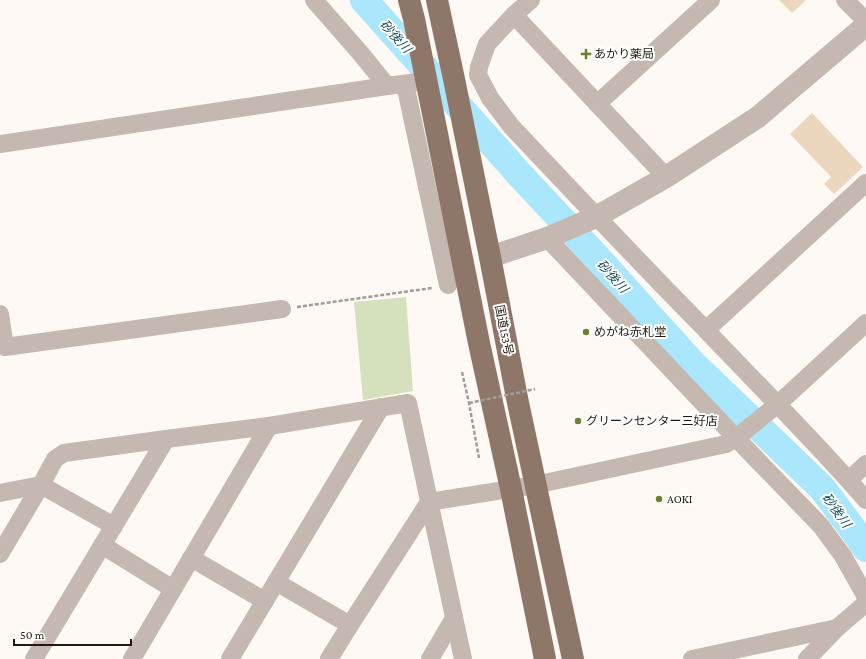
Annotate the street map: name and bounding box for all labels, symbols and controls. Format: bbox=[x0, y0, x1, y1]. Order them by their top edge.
water label: 砂後川 bbox=[377, 17, 416, 57]
place label: あかり薬局 bbox=[594, 47, 654, 61]
marker: あかり薬局 bbox=[581, 49, 591, 59]
water label: 砂後川 bbox=[594, 257, 633, 297]
street label: 国道153号 bbox=[492, 304, 516, 356]
place label: めがね赤札堂 bbox=[594, 325, 666, 339]
marker: めがね赤札堂 bbox=[581, 327, 591, 337]
place label: グリーンセンター三好店 bbox=[586, 414, 717, 428]
marker: グリーンセンター三好店 bbox=[573, 416, 583, 426]
water label: 砂後川 bbox=[819, 490, 855, 532]
place label: AOKI bbox=[667, 492, 693, 506]
marker: AOKI bbox=[654, 494, 664, 504]
scale bar bbox=[14, 621, 131, 647]
text: 50 m bbox=[20, 628, 45, 642]

